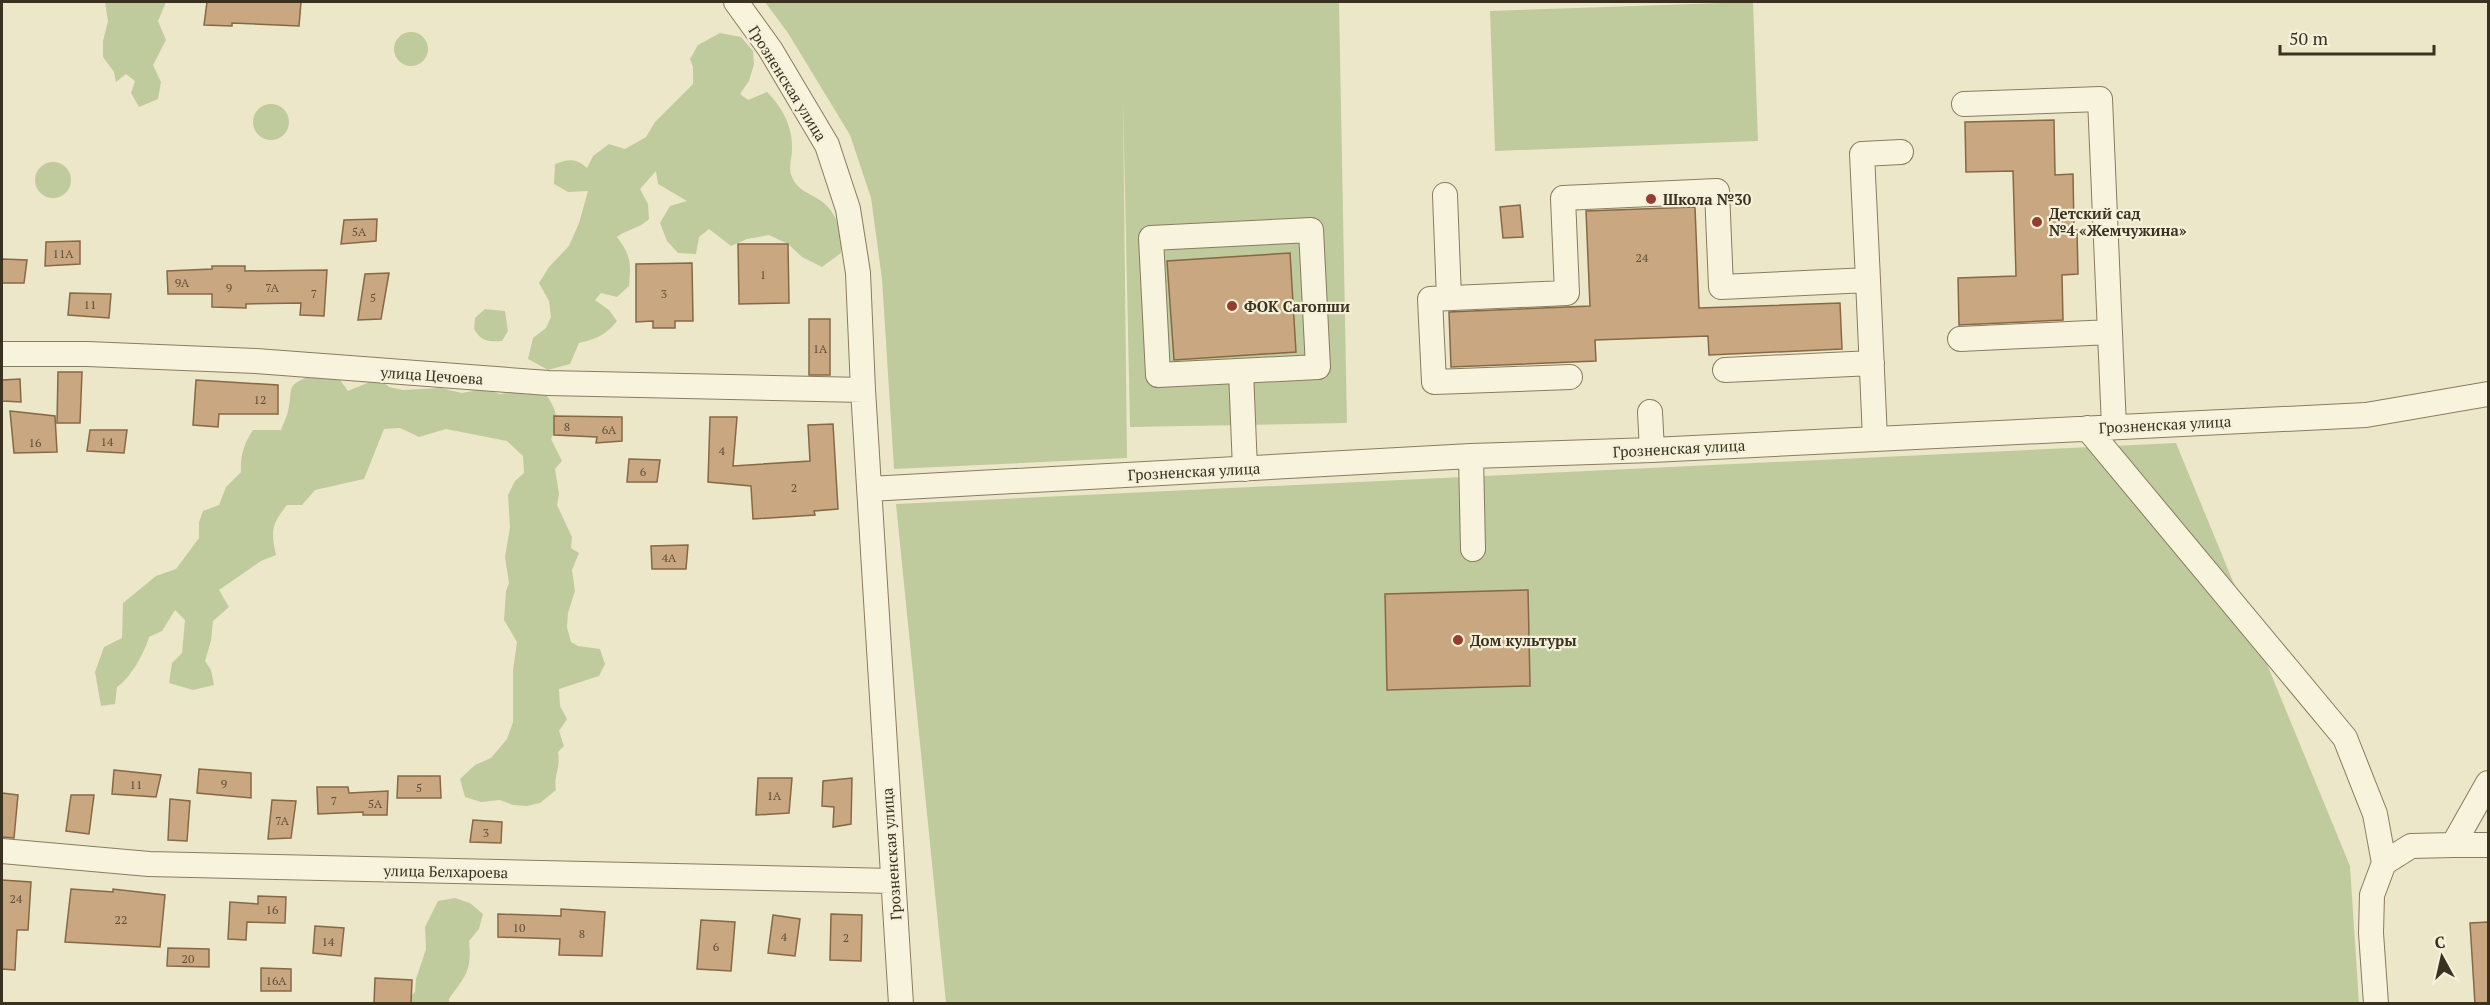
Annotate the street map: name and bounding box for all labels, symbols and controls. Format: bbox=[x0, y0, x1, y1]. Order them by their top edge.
scale bar bbox=[2280, 18, 2434, 56]
street label: Грозненская улица bbox=[744, 21, 832, 145]
text: 50 m bbox=[2289, 26, 2329, 50]
place label: Школа №30 bbox=[1663, 189, 1752, 209]
marker: Школа №30 bbox=[1644, 192, 1658, 206]
place label: Детский сад №4 «Жемчужина» bbox=[2049, 203, 2187, 240]
marker: Детский сад №4 «Жемчужина» bbox=[2030, 215, 2044, 229]
house number: 5А bbox=[352, 224, 367, 239]
house number: 11А bbox=[53, 246, 74, 261]
house number: 24 bbox=[1636, 250, 1649, 265]
house number: 1 bbox=[760, 267, 766, 282]
house number: 9А bbox=[175, 275, 190, 290]
house number: 9 bbox=[226, 280, 232, 295]
house number: 7А bbox=[265, 280, 280, 295]
house number: 7 bbox=[311, 286, 317, 301]
house number: 3 bbox=[661, 286, 667, 301]
house number: 5 bbox=[370, 290, 376, 305]
place label: ФОК Сагопши bbox=[1244, 296, 1350, 316]
house number: 11 bbox=[84, 297, 96, 312]
marker: ФОК Сагопши bbox=[1225, 299, 1239, 313]
house number: 1А bbox=[813, 341, 828, 356]
street label: улица Цечоева bbox=[379, 361, 484, 389]
house number: 12 bbox=[254, 392, 266, 407]
street label: Грозненская улица bbox=[2098, 411, 2232, 437]
house number: 8 bbox=[564, 419, 570, 434]
house number: 6А bbox=[602, 422, 617, 437]
house number: 14 bbox=[101, 434, 114, 449]
house number: 16 bbox=[29, 435, 42, 450]
street label: Грозненская улица bbox=[1612, 435, 1746, 461]
house number: 4 bbox=[719, 443, 726, 458]
street label: Грозненская улица bbox=[1127, 458, 1261, 484]
house number: 6 bbox=[640, 464, 647, 479]
house number: 2 bbox=[791, 480, 797, 495]
house number: 4А bbox=[662, 550, 677, 565]
place label: Дом культуры bbox=[1470, 630, 1577, 650]
marker: Дом культуры bbox=[1451, 633, 1465, 647]
house number: 9 bbox=[221, 776, 227, 791]
house number: 11 bbox=[130, 777, 142, 792]
house number: 5 bbox=[416, 780, 422, 795]
street label: Грозненская улица bbox=[876, 787, 906, 921]
house number: 1А bbox=[767, 788, 782, 803]
house number: 7 bbox=[331, 793, 337, 808]
house number: 5А bbox=[368, 796, 383, 811]
house number: 7А bbox=[275, 813, 290, 828]
house number: 3 bbox=[483, 825, 489, 840]
street label: улица Белхароева bbox=[383, 860, 509, 882]
house number: 24 bbox=[10, 891, 23, 906]
house number: 16 bbox=[266, 902, 279, 917]
house number: 22 bbox=[115, 912, 127, 927]
house number: 10 bbox=[513, 920, 525, 935]
house number: 8 bbox=[579, 926, 585, 941]
north arrow bbox=[2412, 927, 2472, 987]
house number: 4 bbox=[781, 929, 788, 944]
house number: 2 bbox=[843, 930, 849, 945]
text: С bbox=[2433, 931, 2447, 954]
house number: 14 bbox=[322, 934, 335, 949]
house number: 6 bbox=[713, 939, 720, 954]
house number: 20 bbox=[182, 951, 194, 966]
house number: 16А bbox=[266, 973, 287, 988]

